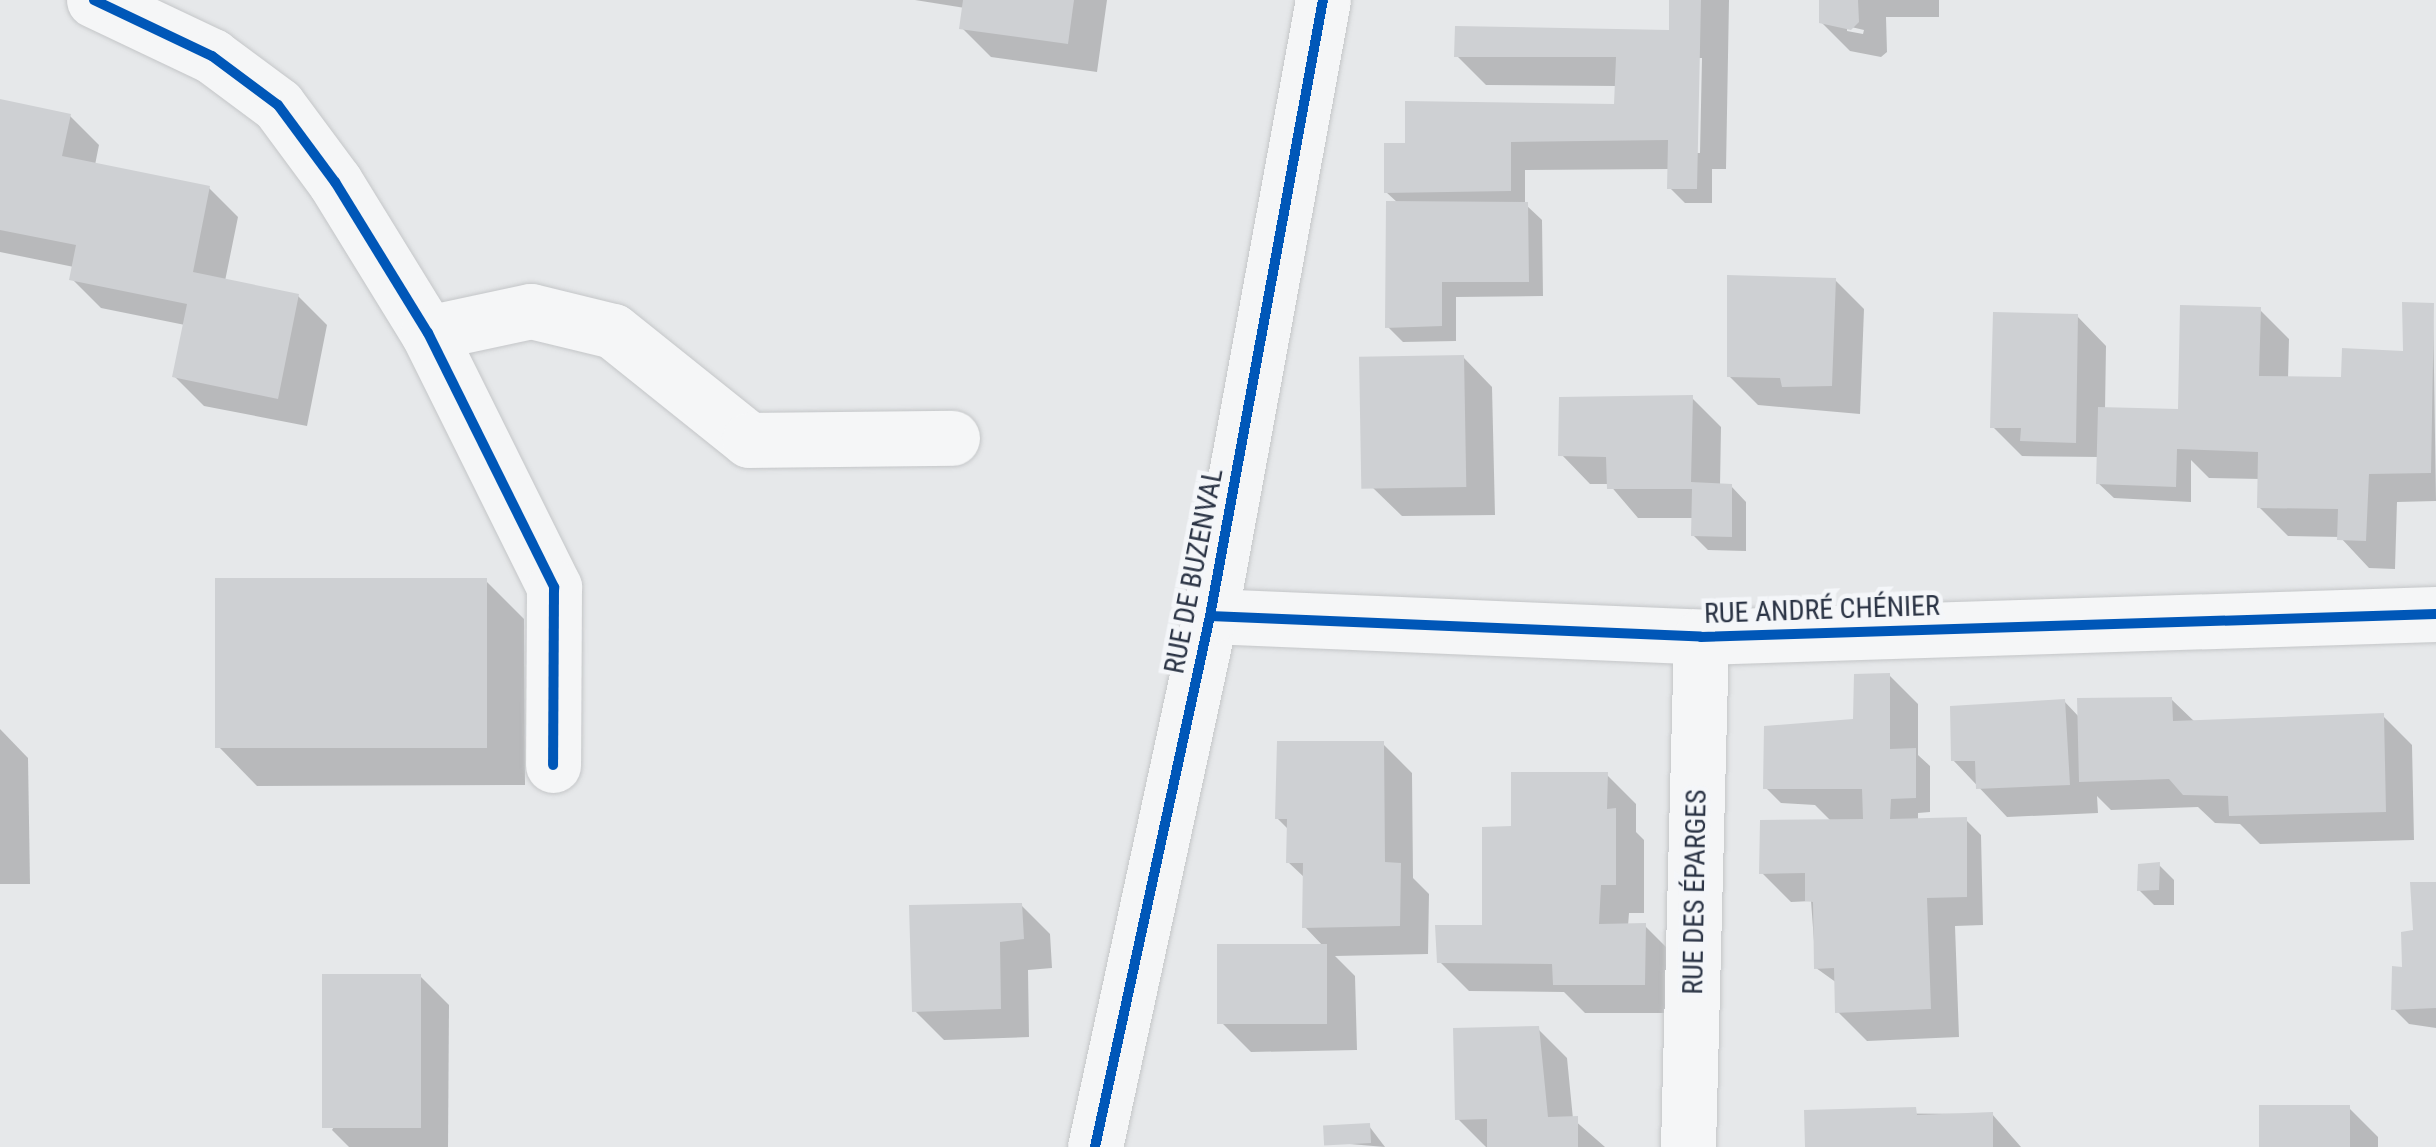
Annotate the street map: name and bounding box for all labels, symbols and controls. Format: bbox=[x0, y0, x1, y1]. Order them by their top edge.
street label: RUE DE BUZENVAL bbox=[1158, 466, 1230, 676]
street label: RUE ANDRÉ CHÉNIER bbox=[1704, 589, 1940, 631]
street label: RUE DES ÉPARGES bbox=[1676, 789, 1714, 995]

